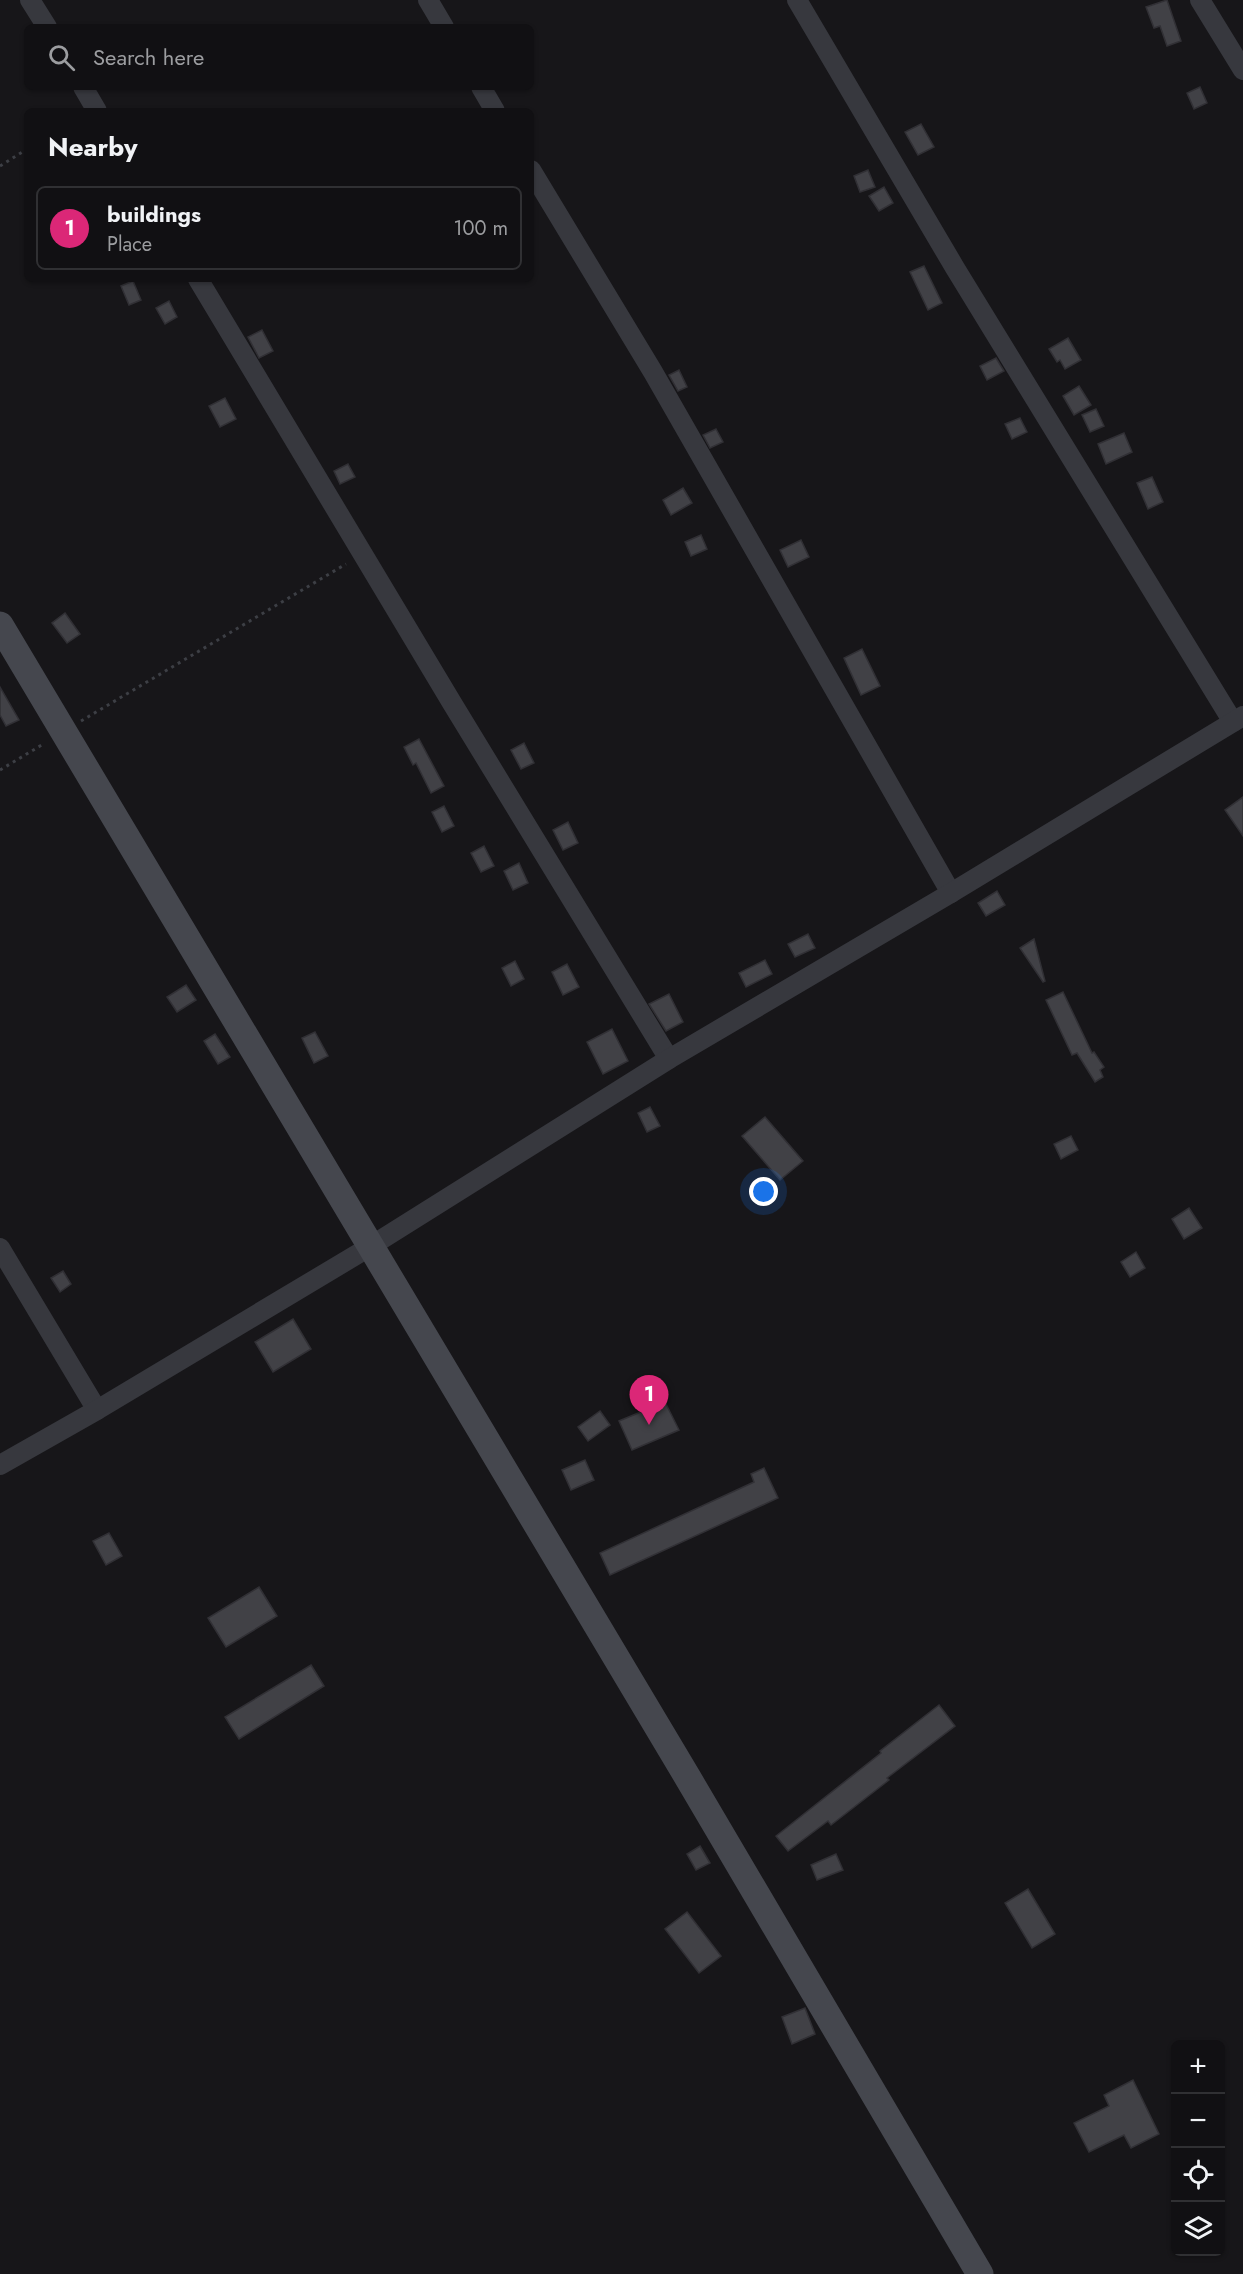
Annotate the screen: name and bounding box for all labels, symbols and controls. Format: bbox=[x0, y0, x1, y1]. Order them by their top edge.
search box bbox=[24, 24, 534, 90]
icon: search bbox=[45, 41, 78, 74]
text: Search here bbox=[93, 41, 204, 73]
text: Nearby bbox=[48, 128, 137, 166]
text: buildings bbox=[107, 198, 201, 230]
text: 1 bbox=[64, 214, 75, 243]
text: 100 m bbox=[453, 214, 508, 243]
text: Place bbox=[107, 230, 152, 259]
your location bbox=[749, 1177, 778, 1206]
pin: 1 bbox=[630, 1376, 668, 1425]
map controls bbox=[1171, 2040, 1225, 2256]
button: + bbox=[1171, 2040, 1225, 2094]
button: − bbox=[1171, 2094, 1225, 2148]
button: locate bbox=[1171, 2148, 1225, 2202]
button: layers bbox=[1171, 2202, 1225, 2256]

